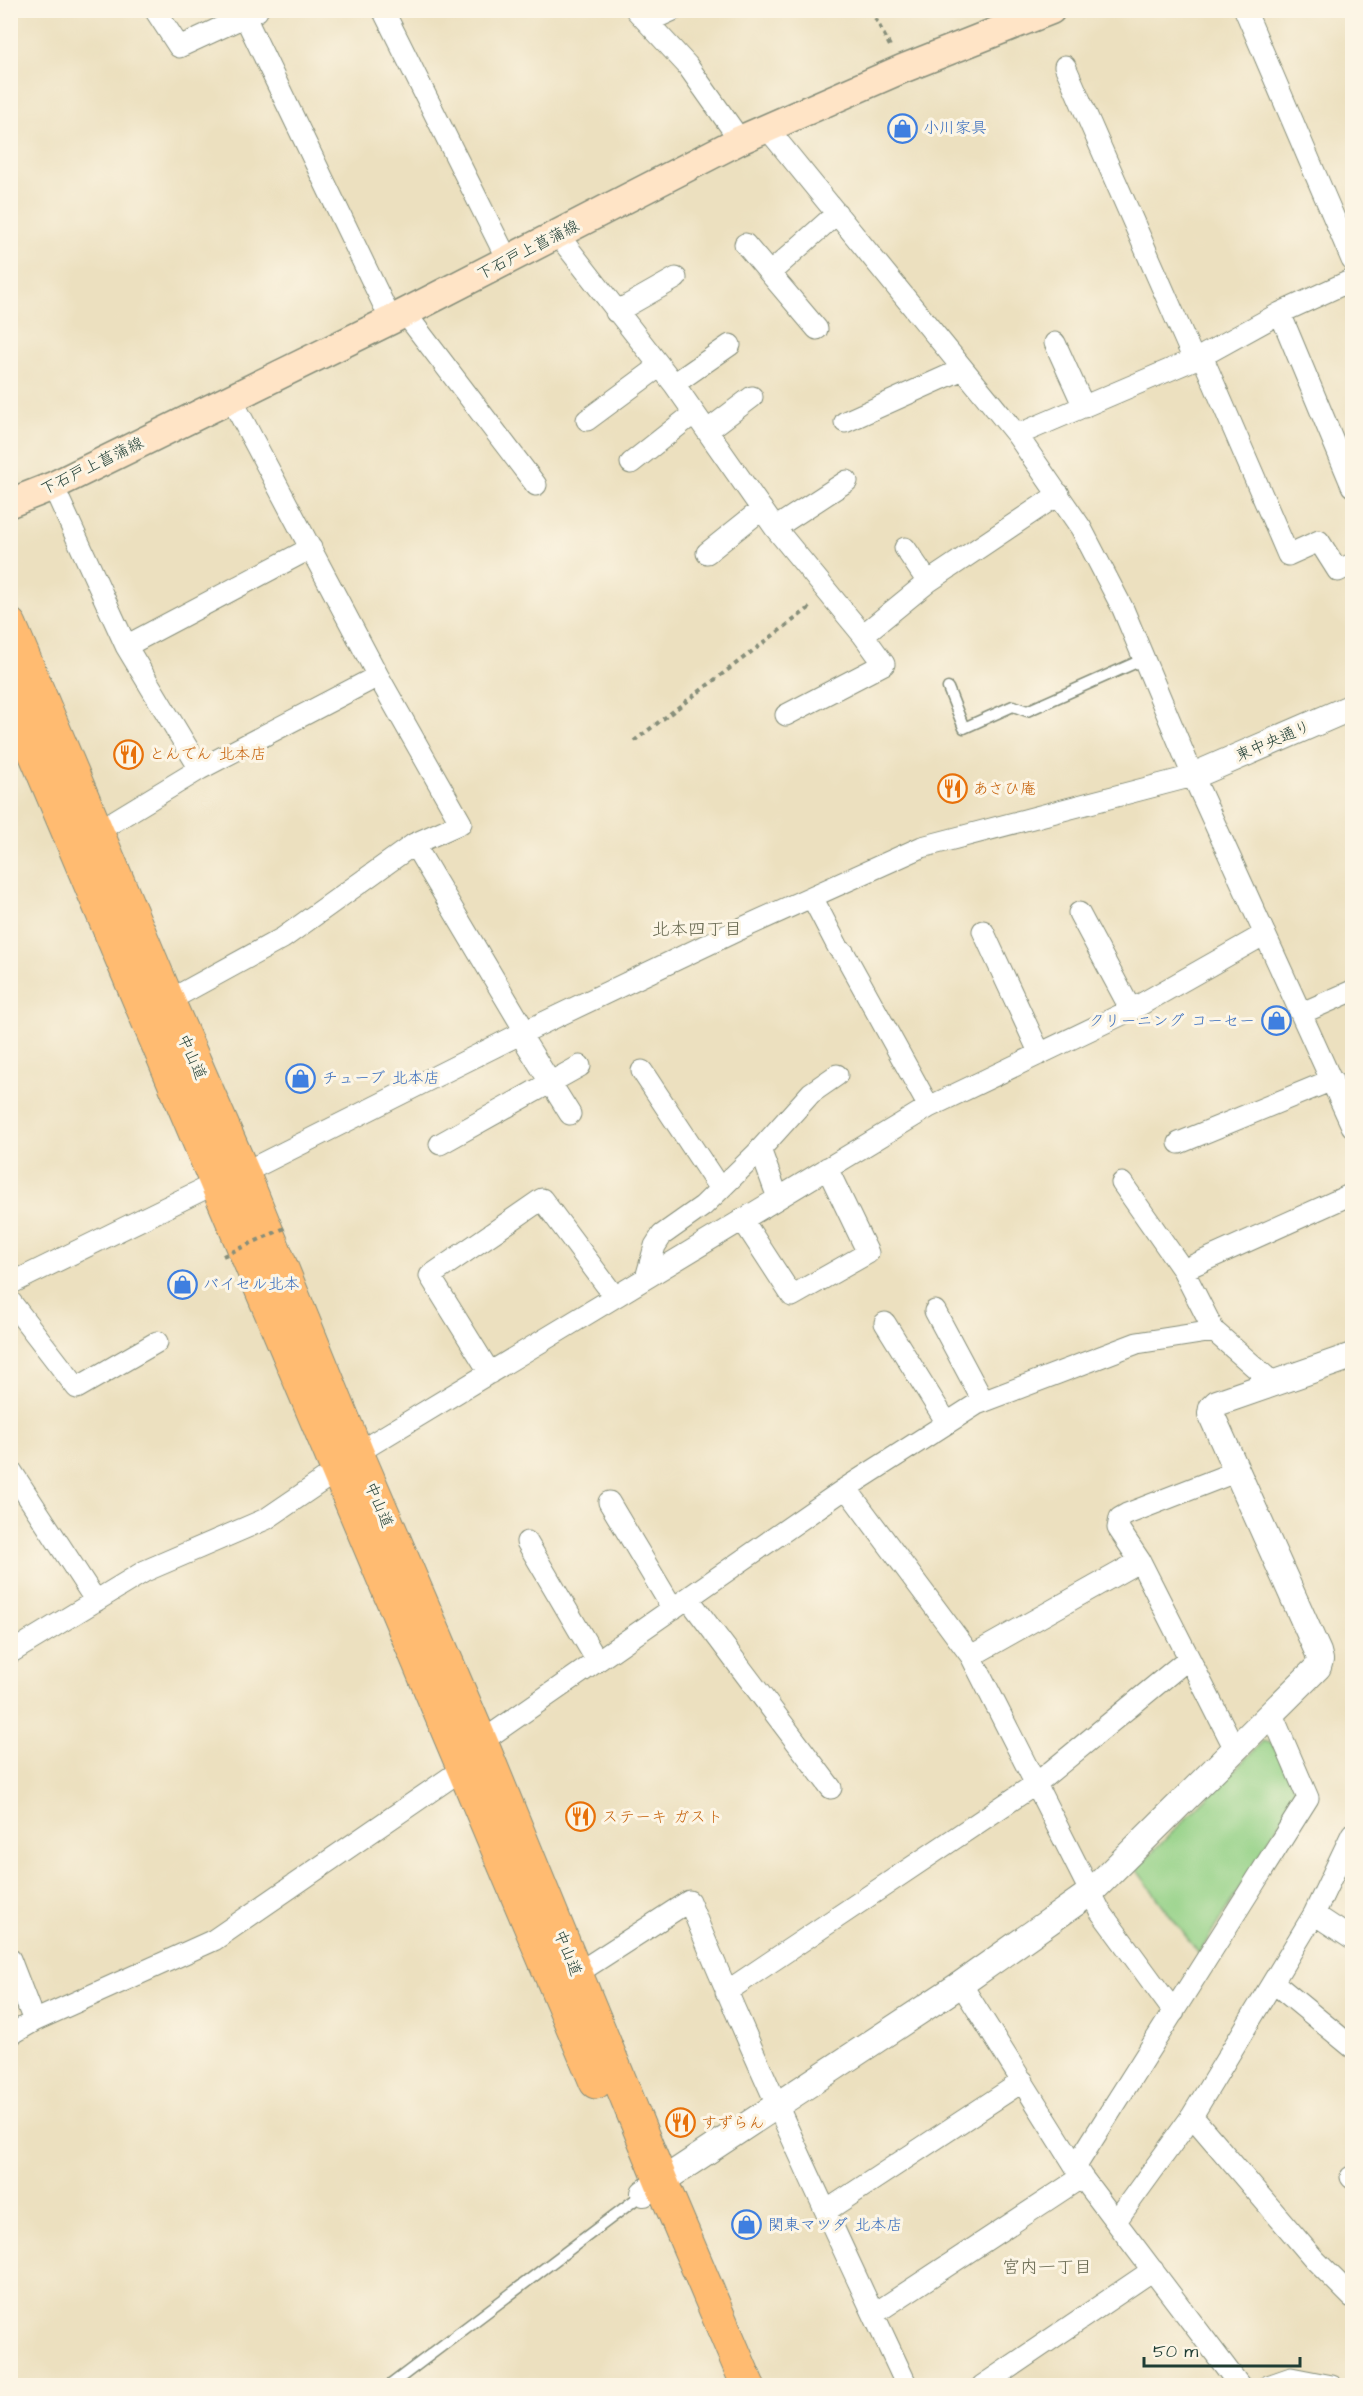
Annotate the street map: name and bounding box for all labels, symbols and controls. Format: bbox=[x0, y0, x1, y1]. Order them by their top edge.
shop icon: 小川家具 bbox=[886, 112, 918, 144]
place label: 小川家具 bbox=[923, 117, 987, 139]
street label: 下石戸上菖蒲線 bbox=[473, 215, 583, 285]
street label: 下石戸上菖蒲線 bbox=[37, 432, 147, 500]
street label: 東中央通り bbox=[1232, 715, 1314, 767]
restaurant icon: とんでん 北本店 bbox=[112, 738, 144, 770]
place label: とんでん 北本店 bbox=[149, 743, 267, 765]
restaurant icon: あさひ庵 bbox=[936, 773, 968, 805]
place label: あさひ庵 bbox=[973, 778, 1036, 800]
district label: 北本四丁目 bbox=[652, 917, 742, 942]
shop icon: クリーニング コーセー bbox=[1260, 1005, 1292, 1037]
place label: クリーニング コーセー bbox=[1089, 1010, 1255, 1032]
street label: 中山道 bbox=[172, 1031, 212, 1083]
shop icon: チューブ 北本店 bbox=[285, 1062, 317, 1094]
place label: チューブ 北本店 bbox=[322, 1067, 440, 1089]
shop icon: バイセル北本 bbox=[166, 1268, 198, 1300]
place label: バイセル北本 bbox=[203, 1273, 300, 1295]
street label: 中山道 bbox=[359, 1479, 399, 1531]
restaurant icon: ステーキ ガスト bbox=[565, 1801, 597, 1833]
place label: ステーキ ガスト bbox=[602, 1806, 723, 1828]
street label: 中山道 bbox=[549, 1927, 587, 1979]
restaurant icon: すずらん bbox=[664, 2107, 696, 2139]
place label: すずらん bbox=[701, 2112, 765, 2134]
shop icon: 関東マツダ 北本店 bbox=[731, 2209, 763, 2241]
place label: 関東マツダ 北本店 bbox=[768, 2214, 902, 2236]
district label: 宮内一丁目 bbox=[1002, 2255, 1092, 2280]
scale bar bbox=[1144, 2330, 1300, 2368]
text: 50 m bbox=[1153, 2339, 1198, 2364]

